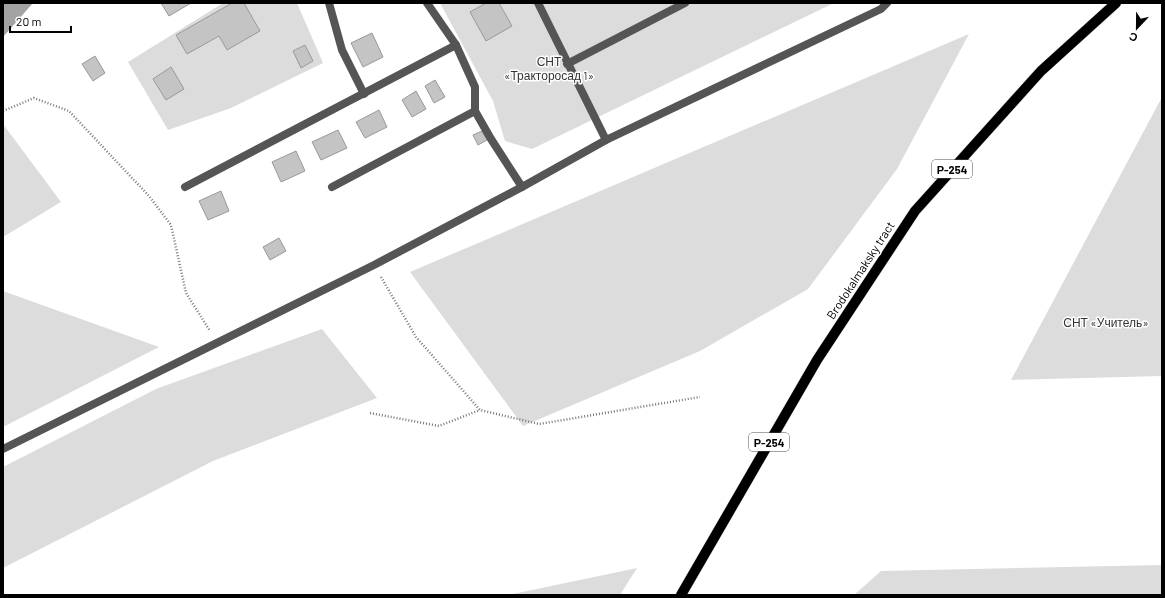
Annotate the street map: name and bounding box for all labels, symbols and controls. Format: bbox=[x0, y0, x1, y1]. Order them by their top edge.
scale bar bbox=[10, 8, 71, 34]
north arrow bbox=[1117, 8, 1157, 48]
text: 20 m bbox=[16, 14, 42, 28]
text: С bbox=[1127, 30, 1139, 45]
park label: СНТ «Тракторосад 1» bbox=[504, 54, 594, 83]
road number: Р-254 bbox=[932, 160, 972, 178]
street label: Brodokalmaksky tract bbox=[823, 219, 897, 321]
park label: СНТ «Учитель» bbox=[1063, 315, 1149, 329]
road number: Р-254 bbox=[749, 433, 789, 451]

